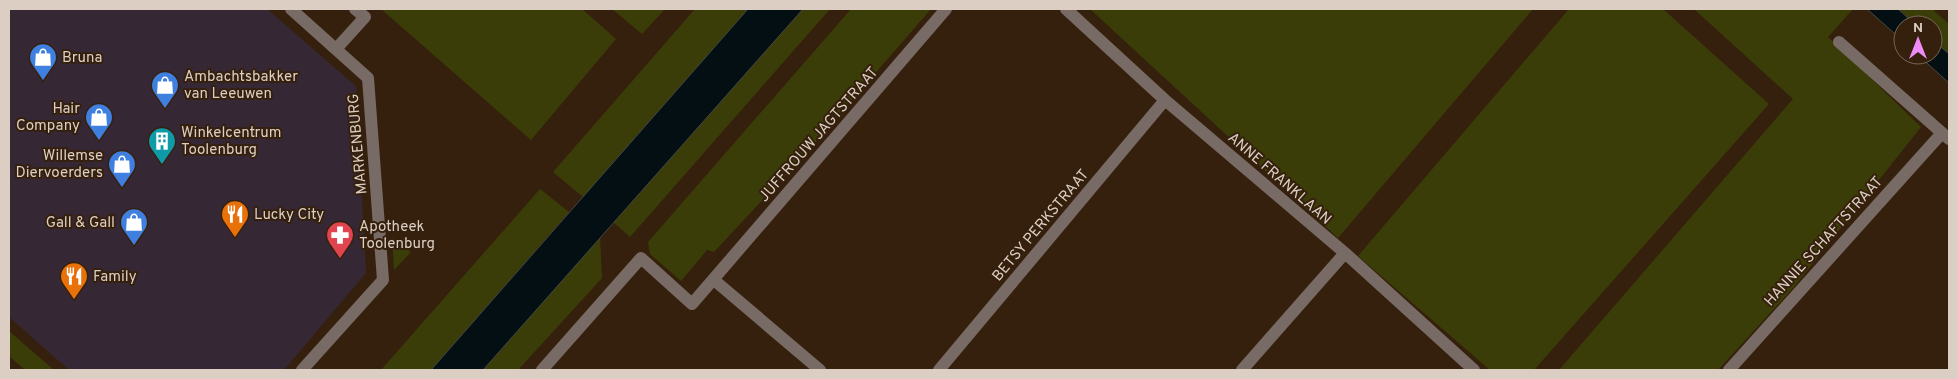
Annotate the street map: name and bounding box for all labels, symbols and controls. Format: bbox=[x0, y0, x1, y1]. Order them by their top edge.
north arrow bbox=[1893, 15, 1943, 65]
text: N bbox=[1913, 20, 1923, 37]
shop icon: Bruna bbox=[28, 42, 58, 81]
place label: Bruna bbox=[62, 49, 103, 68]
street label: JUFFROUW JAGTSTRAAT bbox=[755, 64, 883, 206]
place label: Ambachtsbakker van Leeuwen bbox=[184, 68, 298, 104]
shop icon: Ambachtsbakker van Leeuwen bbox=[150, 70, 180, 109]
street label: MARKENBURG bbox=[345, 93, 372, 195]
place label: Hair Company bbox=[16, 100, 80, 136]
shop icon: Hair Company bbox=[84, 102, 114, 141]
place label: Winkelcentrum Toolenburg bbox=[181, 124, 281, 160]
building icon: Winkelcentrum Toolenburg bbox=[147, 126, 177, 165]
street label: ANNE FRANKLAAN bbox=[1223, 129, 1335, 229]
place label: Willemse Diervoerders bbox=[16, 147, 103, 183]
shop icon: Willemse Diervoerders bbox=[107, 149, 137, 188]
street label: BETSY PERKSTRAAT bbox=[989, 166, 1094, 286]
street label: HANNIE SCHAFTSTRAAT bbox=[1761, 173, 1887, 311]
restaurant icon: Lucky City bbox=[220, 199, 250, 238]
place label: Lucky City bbox=[254, 206, 324, 225]
shop icon: Gall & Gall bbox=[119, 207, 149, 246]
place label: Gall & Gall bbox=[46, 214, 115, 233]
place label: Apotheek Toolenburg bbox=[359, 218, 435, 254]
pharmacy icon: Apotheek Toolenburg bbox=[325, 220, 355, 259]
restaurant icon: Family bbox=[59, 261, 89, 300]
place label: Family bbox=[93, 268, 137, 287]

